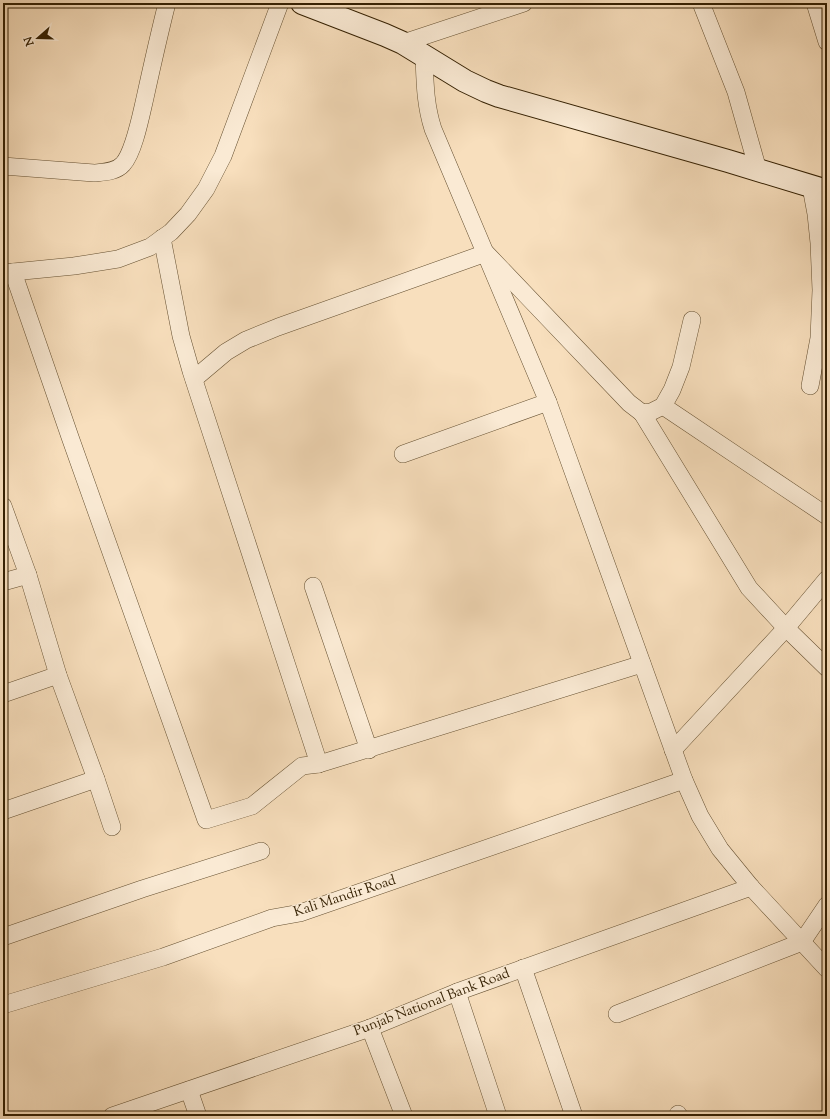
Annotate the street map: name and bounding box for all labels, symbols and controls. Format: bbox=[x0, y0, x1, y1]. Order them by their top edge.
north arrow bbox=[18, 18, 58, 58]
text: N bbox=[20, 34, 39, 49]
street label: Kali Mandir Road bbox=[291, 871, 399, 923]
street label: Punjab National Bank Road bbox=[351, 964, 513, 1042]

